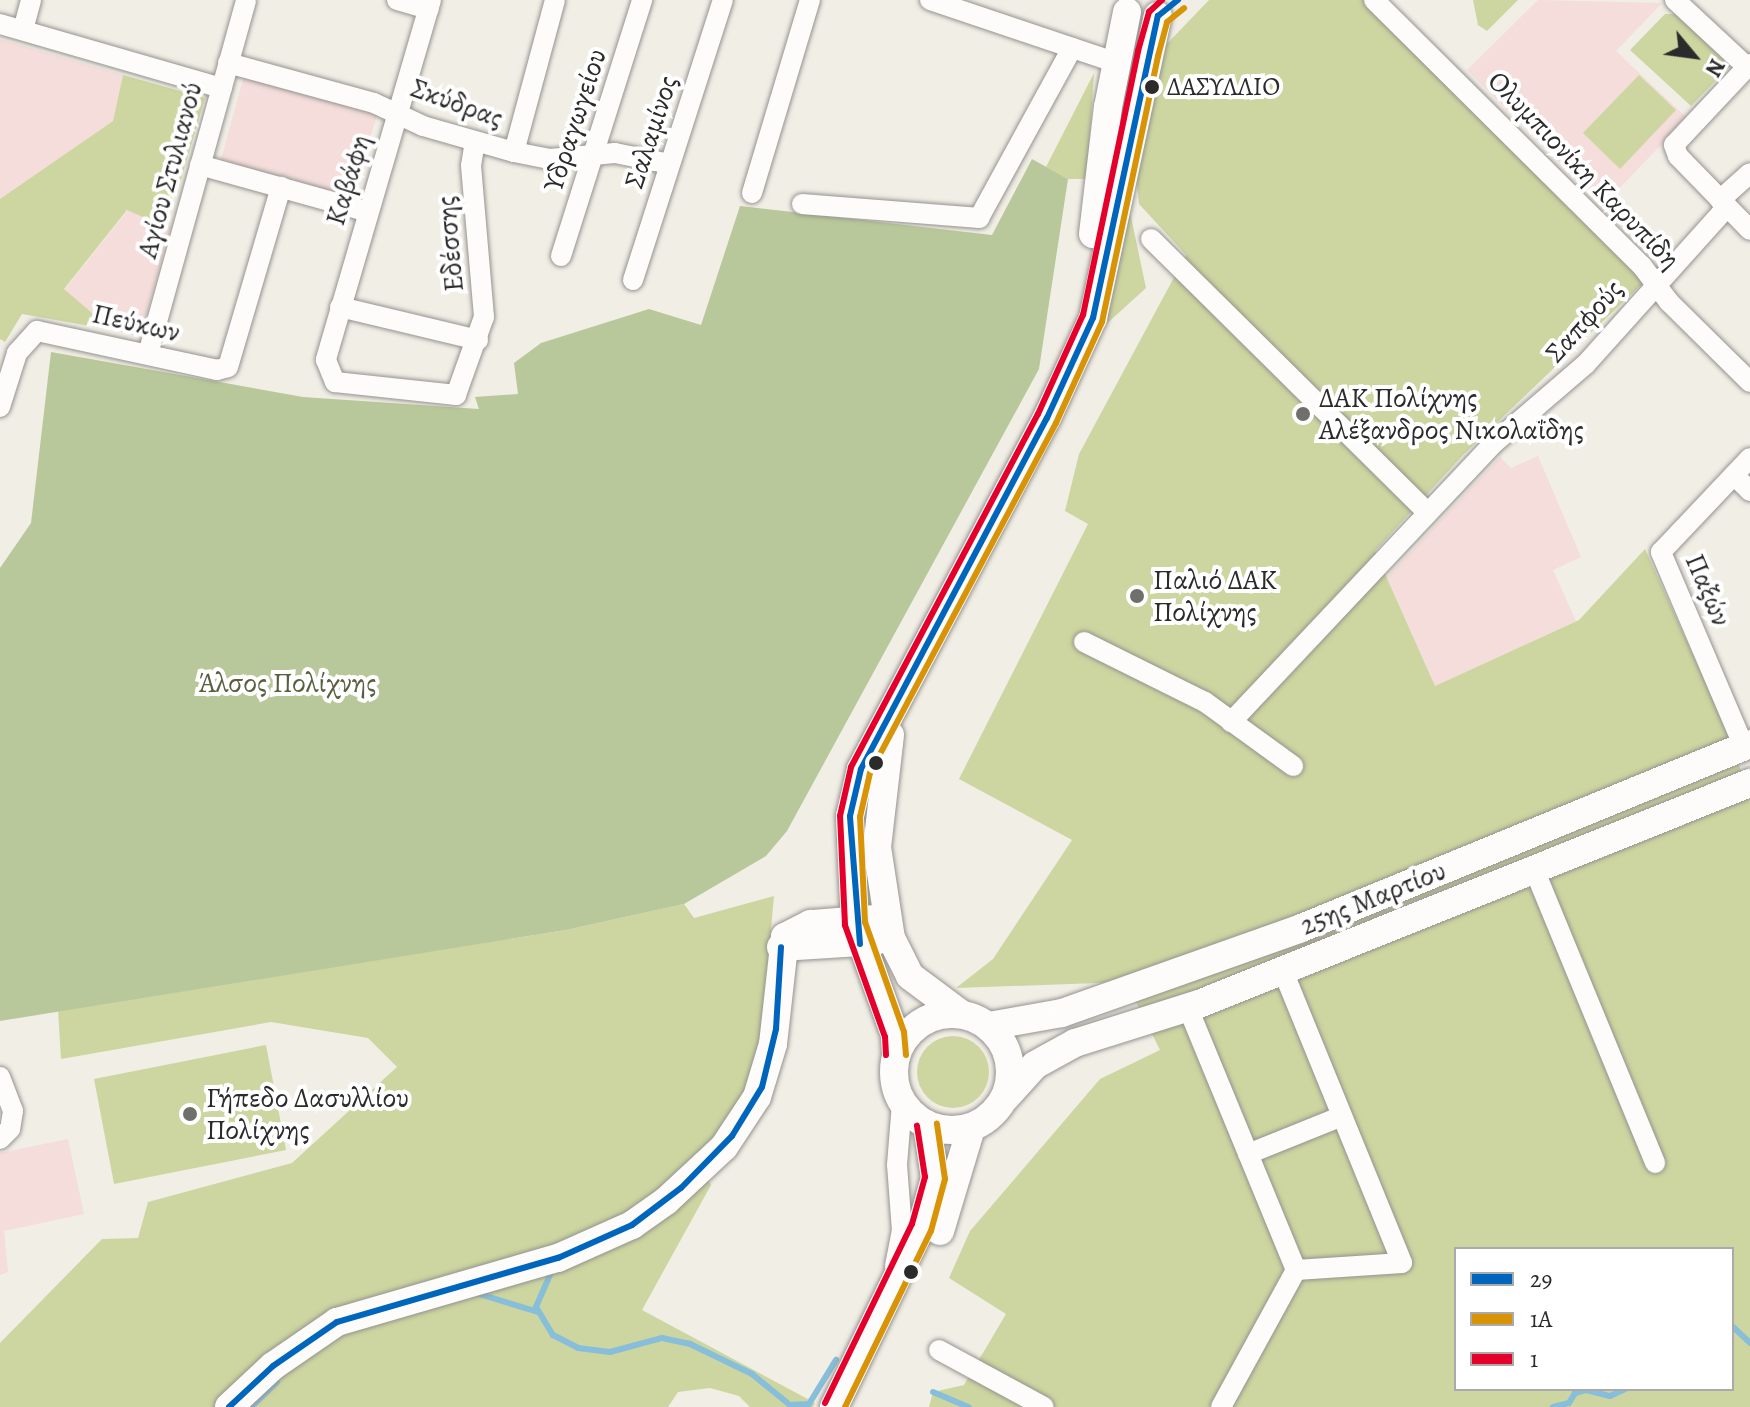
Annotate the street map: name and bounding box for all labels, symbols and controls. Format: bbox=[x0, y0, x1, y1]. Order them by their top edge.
north arrow bbox=[1654, 16, 1734, 96]
street label: Υδραγωγείου bbox=[536, 45, 614, 195]
text: N bbox=[1698, 53, 1732, 82]
street label: Ολυμπιονίκη Καρυπίδη bbox=[1481, 64, 1687, 276]
street label: Σκύδρας bbox=[406, 71, 508, 135]
street label: Σαλαμίνος bbox=[617, 71, 685, 193]
place label: ΔΑΣΥΛΛΙΟ bbox=[1167, 71, 1280, 103]
street label: Αγίου Στυλιανού bbox=[130, 78, 210, 262]
marker: ΔΑΣΥΛΛΙΟ bbox=[1144, 79, 1160, 95]
street label: Καβάφη bbox=[318, 131, 378, 229]
street label: Εδέσσης bbox=[429, 195, 471, 293]
street label: Σαπφούς bbox=[1538, 273, 1630, 369]
street label: Πεύκων bbox=[89, 297, 183, 349]
place label: ΔΑΚ Πολίχνης Αλέξανδρος Νικολαΐδης bbox=[1319, 381, 1584, 447]
marker: ΔΑΚ Πολίχνης Αλέξανδρος Νικολαΐδης bbox=[1294, 405, 1312, 423]
street label: Παξών bbox=[1678, 549, 1738, 631]
place label: Παλιό ΔΑΚ Πολίχνης bbox=[1153, 563, 1277, 629]
marker: Παλιό ΔΑΚ Πολίχνης bbox=[1128, 587, 1146, 605]
park label: Άλσος Πολίχνης bbox=[198, 666, 376, 700]
unlabelled marker bbox=[868, 755, 884, 771]
street label: 25ης Μαρτίου bbox=[1295, 854, 1451, 942]
place label: Γήπεδο Δασυλλίου Πολίχνης bbox=[206, 1081, 409, 1147]
marker: Γήπεδο Δασυλλίου Πολίχνης bbox=[181, 1105, 199, 1123]
legend bbox=[1454, 1247, 1734, 1391]
text: 29 bbox=[1530, 1263, 1552, 1295]
unlabelled marker bbox=[903, 1264, 919, 1280]
text: 1Α bbox=[1530, 1303, 1552, 1335]
text: 1 bbox=[1530, 1343, 1538, 1375]

